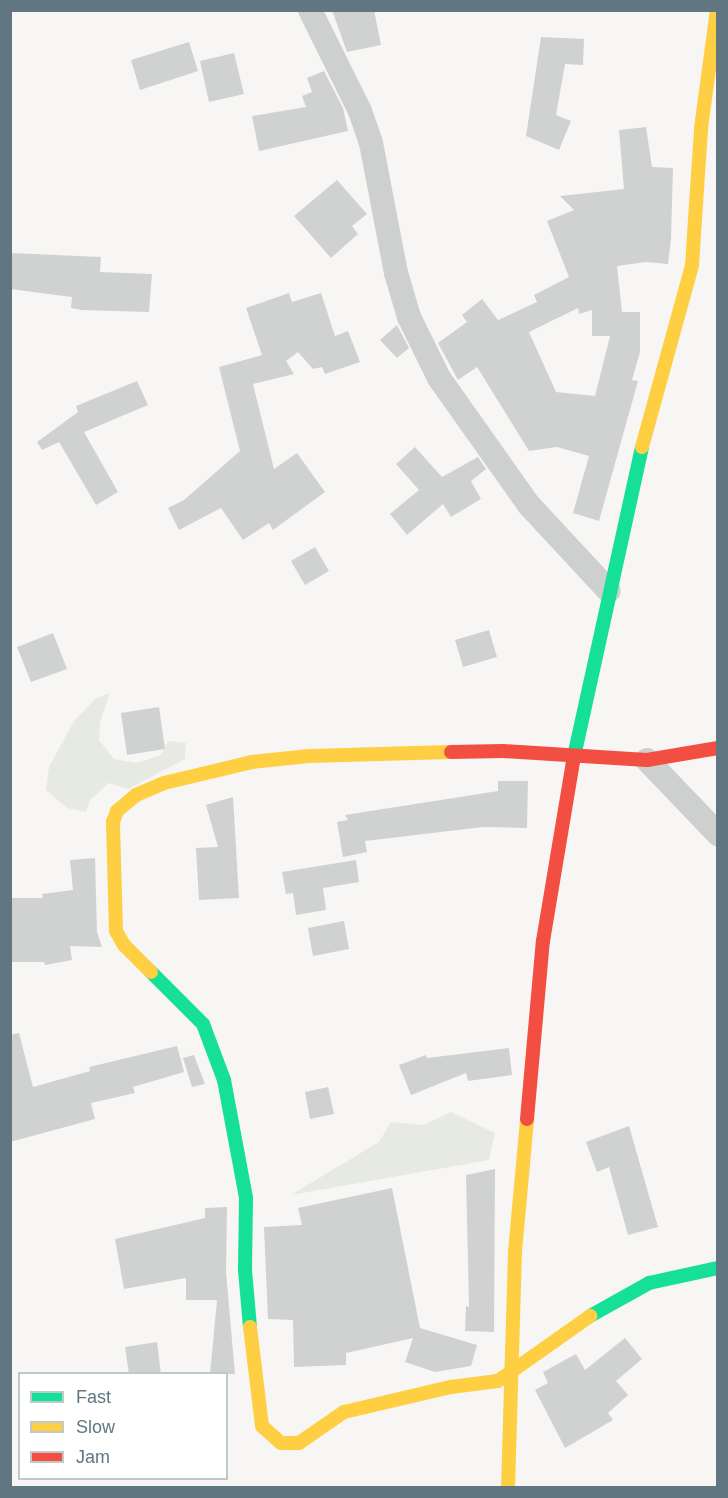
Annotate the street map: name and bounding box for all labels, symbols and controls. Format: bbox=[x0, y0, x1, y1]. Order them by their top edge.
legend bbox=[18, 1372, 228, 1480]
text: Fast bbox=[76, 1387, 111, 1407]
text: Slow bbox=[76, 1417, 115, 1437]
text: Jam bbox=[76, 1447, 110, 1467]

